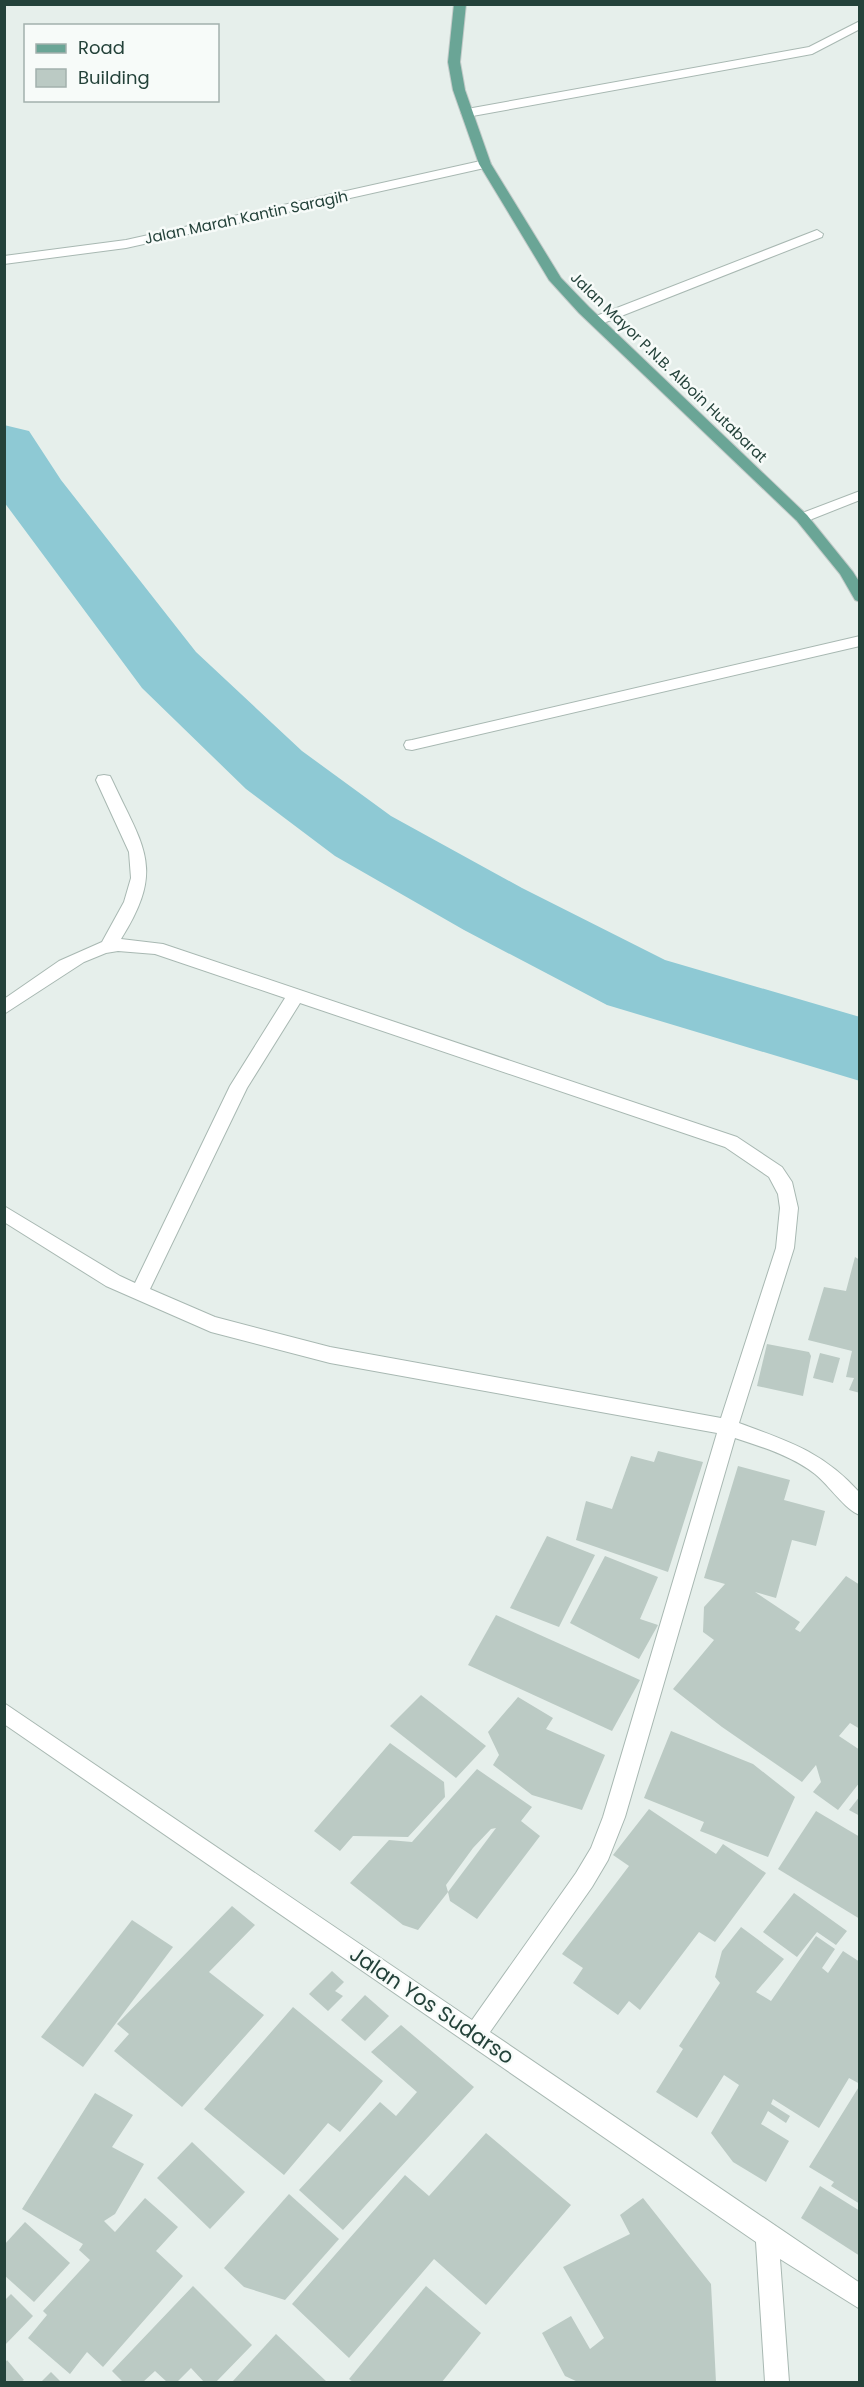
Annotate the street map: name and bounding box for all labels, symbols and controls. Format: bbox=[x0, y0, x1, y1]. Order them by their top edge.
legend bbox=[24, 24, 219, 102]
text: Road bbox=[78, 35, 125, 60]
text: Building bbox=[78, 65, 150, 90]
street label: Jalan Marah Kantin Saragih bbox=[142, 185, 350, 249]
street label: Jalan Mayor P.N.B. Alboin Hutabarat bbox=[566, 267, 772, 467]
street label: Jalan Yos Sudarso bbox=[344, 1939, 520, 2071]

